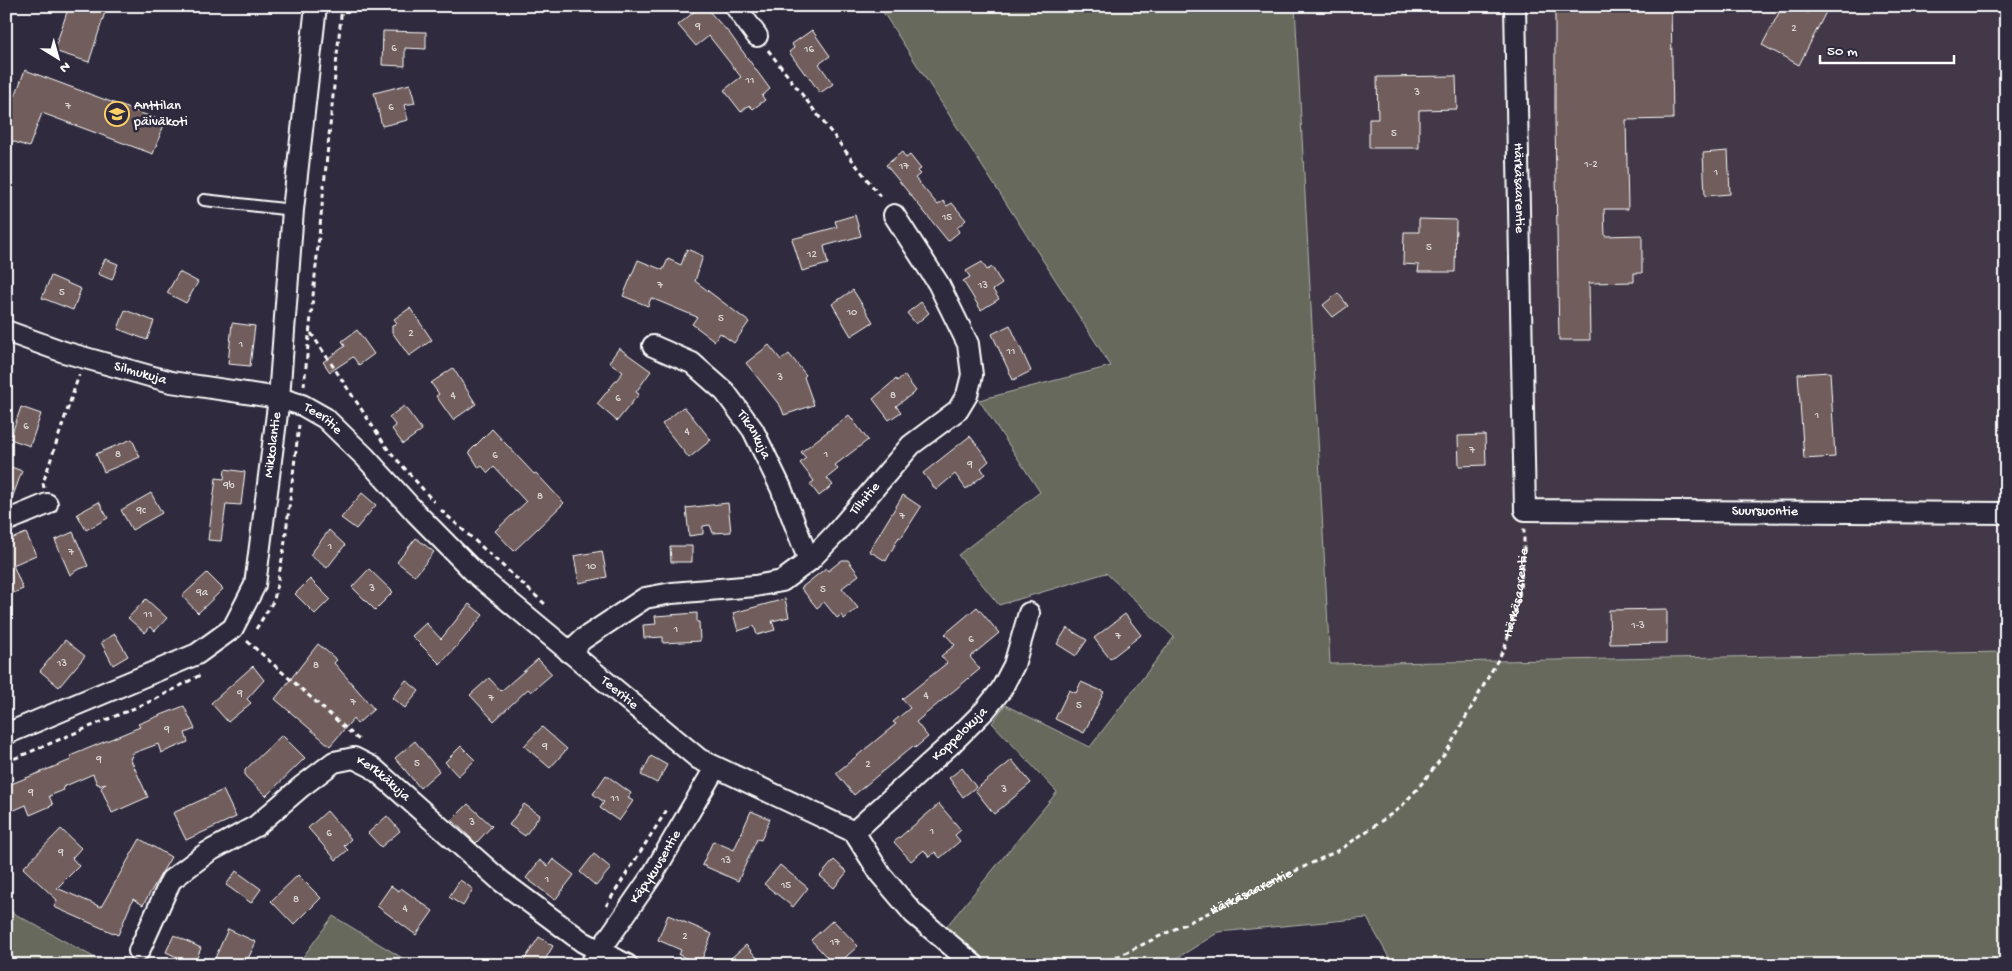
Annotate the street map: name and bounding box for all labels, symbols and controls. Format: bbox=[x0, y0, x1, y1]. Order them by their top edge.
house number: 9 bbox=[694, 21, 701, 33]
house number: 2 bbox=[1791, 23, 1797, 35]
north arrow bbox=[32, 32, 82, 82]
scale bar bbox=[1820, 32, 1953, 64]
house number: 6 bbox=[391, 43, 397, 55]
text: 50 m bbox=[1827, 43, 1858, 61]
house number: 16 bbox=[803, 44, 814, 56]
text: N bbox=[56, 57, 73, 76]
house number: 11 bbox=[745, 75, 754, 87]
house number: 3 bbox=[1413, 87, 1420, 99]
place label: Anttilan päiväkoti bbox=[133, 98, 188, 131]
house number: 7 bbox=[64, 101, 71, 113]
school or university icon: Anttilan päiväkoti bbox=[104, 101, 130, 127]
house number: 6 bbox=[388, 102, 394, 114]
house number: 5 bbox=[1391, 128, 1397, 140]
street label: Härkäsaarentie bbox=[1509, 143, 1528, 234]
house number: 1-2 bbox=[1583, 159, 1598, 171]
house number: 17 bbox=[898, 161, 909, 173]
house number: 1 bbox=[1713, 167, 1718, 179]
house number: 15 bbox=[941, 212, 952, 224]
house number: 5 bbox=[1426, 242, 1432, 254]
house number: 12 bbox=[806, 249, 818, 261]
house number: 7 bbox=[656, 280, 663, 292]
house number: 13 bbox=[977, 280, 988, 292]
house number: 5 bbox=[59, 287, 65, 299]
house number: 10 bbox=[846, 307, 857, 319]
house number: 5 bbox=[718, 313, 724, 325]
house number: 2 bbox=[408, 328, 414, 340]
house number: 1 bbox=[238, 339, 243, 351]
house number: 11 bbox=[1006, 346, 1015, 358]
street label: Silmukuja bbox=[112, 358, 170, 389]
house number: 3 bbox=[776, 372, 783, 384]
house number: 4 bbox=[450, 390, 456, 402]
house number: 8 bbox=[890, 390, 896, 402]
house number: 6 bbox=[615, 393, 621, 405]
street label: Teeritie bbox=[300, 399, 346, 439]
street label: Tikankuja bbox=[732, 406, 775, 463]
street label: Mikkolantie bbox=[260, 410, 286, 479]
house number: 1 bbox=[1814, 410, 1819, 422]
house number: 6 bbox=[23, 421, 29, 433]
house number: 4 bbox=[684, 426, 690, 438]
house number: 7 bbox=[1468, 445, 1475, 457]
house number: 8 bbox=[115, 449, 121, 461]
house number: 1 bbox=[823, 449, 828, 461]
house number: 6 bbox=[492, 450, 498, 462]
house number: 9 bbox=[966, 459, 973, 471]
street label: Tilhitie bbox=[846, 478, 884, 520]
house number: 9b bbox=[222, 480, 235, 492]
house number: 8 bbox=[537, 491, 543, 503]
street label: Suursuontie bbox=[1732, 503, 1799, 520]
house number: 9c bbox=[135, 505, 147, 517]
house number: 7 bbox=[898, 511, 905, 523]
house number: 1 bbox=[327, 541, 332, 553]
house number: 7 bbox=[67, 547, 74, 559]
street label: Härkäsaarentie bbox=[1500, 547, 1533, 639]
house number: 10 bbox=[585, 561, 596, 573]
house number: 3 bbox=[368, 583, 375, 595]
house number: 5 bbox=[820, 584, 826, 596]
house number: 9a bbox=[195, 587, 209, 599]
house number: 11 bbox=[143, 609, 152, 621]
house number: 1-3 bbox=[1630, 620, 1645, 632]
house number: 1 bbox=[673, 624, 678, 636]
house number: 7 bbox=[1114, 631, 1121, 643]
house number: 6 bbox=[968, 634, 974, 646]
house number: 13 bbox=[56, 658, 67, 670]
house number: 8 bbox=[313, 660, 319, 672]
street label: Teeritie bbox=[596, 672, 642, 714]
house number: 9 bbox=[236, 688, 243, 700]
house number: 4 bbox=[923, 690, 929, 702]
house number: 7 bbox=[487, 693, 494, 705]
house number: 7 bbox=[349, 697, 356, 709]
house number: 5 bbox=[1076, 700, 1082, 712]
street label: Koppelokuja bbox=[929, 703, 992, 765]
house number: 9 bbox=[163, 724, 170, 736]
house number: 9 bbox=[541, 741, 548, 753]
street label: Kerkkäkuja bbox=[353, 752, 415, 806]
house number: 9 bbox=[95, 754, 102, 766]
house number: 5 bbox=[414, 758, 420, 770]
house number: 2 bbox=[865, 759, 871, 771]
house number: 3 bbox=[1000, 784, 1007, 796]
house number: 9 bbox=[27, 787, 34, 799]
house number: 11 bbox=[610, 793, 619, 805]
house number: 3 bbox=[468, 817, 475, 829]
house number: 1 bbox=[929, 826, 934, 838]
street label: Käpykuusentie bbox=[626, 827, 686, 907]
house number: 6 bbox=[326, 828, 332, 840]
house number: 9 bbox=[57, 847, 64, 859]
house number: 13 bbox=[720, 855, 731, 867]
street label: Härkäsaarentie bbox=[1207, 865, 1296, 919]
house number: 1 bbox=[544, 874, 549, 886]
house number: 15 bbox=[780, 880, 791, 892]
house number: 8 bbox=[293, 894, 299, 906]
house number: 4 bbox=[402, 903, 408, 915]
house number: 2 bbox=[682, 931, 688, 943]
house number: 17 bbox=[829, 937, 840, 949]

